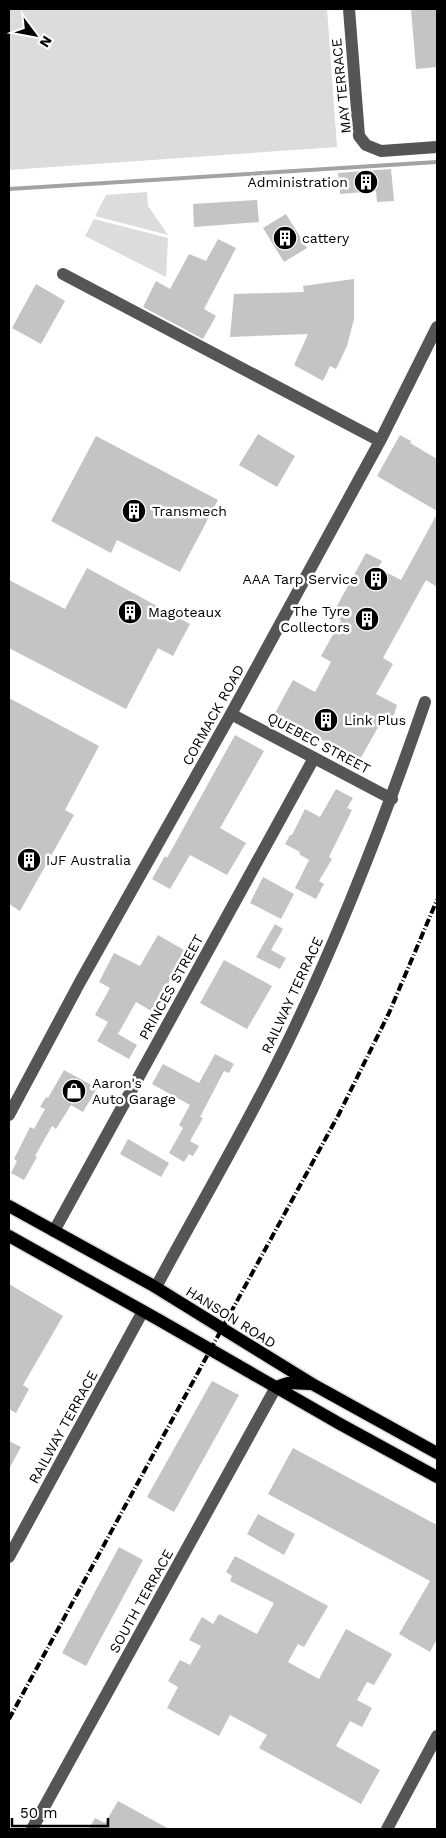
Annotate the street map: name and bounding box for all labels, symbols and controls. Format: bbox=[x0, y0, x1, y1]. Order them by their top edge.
north arrow bbox=[10, 10, 60, 60]
text: N bbox=[36, 33, 56, 51]
street label: MAY TERRACE bbox=[328, 38, 354, 134]
building icon: Administration bbox=[353, 169, 379, 195]
place label: Administration bbox=[248, 174, 348, 190]
building icon: cattery bbox=[272, 225, 298, 251]
place label: cattery bbox=[302, 230, 350, 246]
building icon: Transmech bbox=[121, 498, 147, 524]
place label: Transmech bbox=[152, 503, 227, 519]
building icon: AAA Tarp Service bbox=[363, 566, 389, 592]
place label: AAA Tarp Service bbox=[243, 571, 358, 587]
building icon: Magoteaux bbox=[117, 599, 143, 625]
place label: The Tyre Collectors bbox=[280, 603, 350, 635]
place label: Magoteaux bbox=[148, 604, 222, 620]
building icon: The Tyre Collectors bbox=[354, 606, 380, 632]
street label: CORMACK ROAD bbox=[179, 662, 247, 768]
building icon: Link Plus bbox=[313, 707, 339, 733]
street label: QUEBEC STREET bbox=[265, 709, 374, 777]
place label: Link Plus bbox=[344, 712, 406, 728]
building icon: IJF Australia bbox=[16, 847, 42, 873]
place label: IJF Australia bbox=[46, 852, 131, 868]
street label: PRINCES STREET bbox=[136, 931, 207, 1042]
street label: RAILWAY TERRACE bbox=[258, 934, 326, 1056]
place label: Aaron's Auto Garage bbox=[92, 1075, 176, 1107]
shop icon: Aaron's Auto Garage bbox=[61, 1078, 87, 1104]
street label: HANSON ROAD bbox=[183, 1283, 279, 1351]
street label: RAILWAY TERRACE bbox=[25, 1368, 101, 1486]
street label: SOUTH TERRACE bbox=[106, 1546, 176, 1656]
scale bar bbox=[12, 1796, 109, 1828]
text: 50 m bbox=[20, 1804, 57, 1822]

